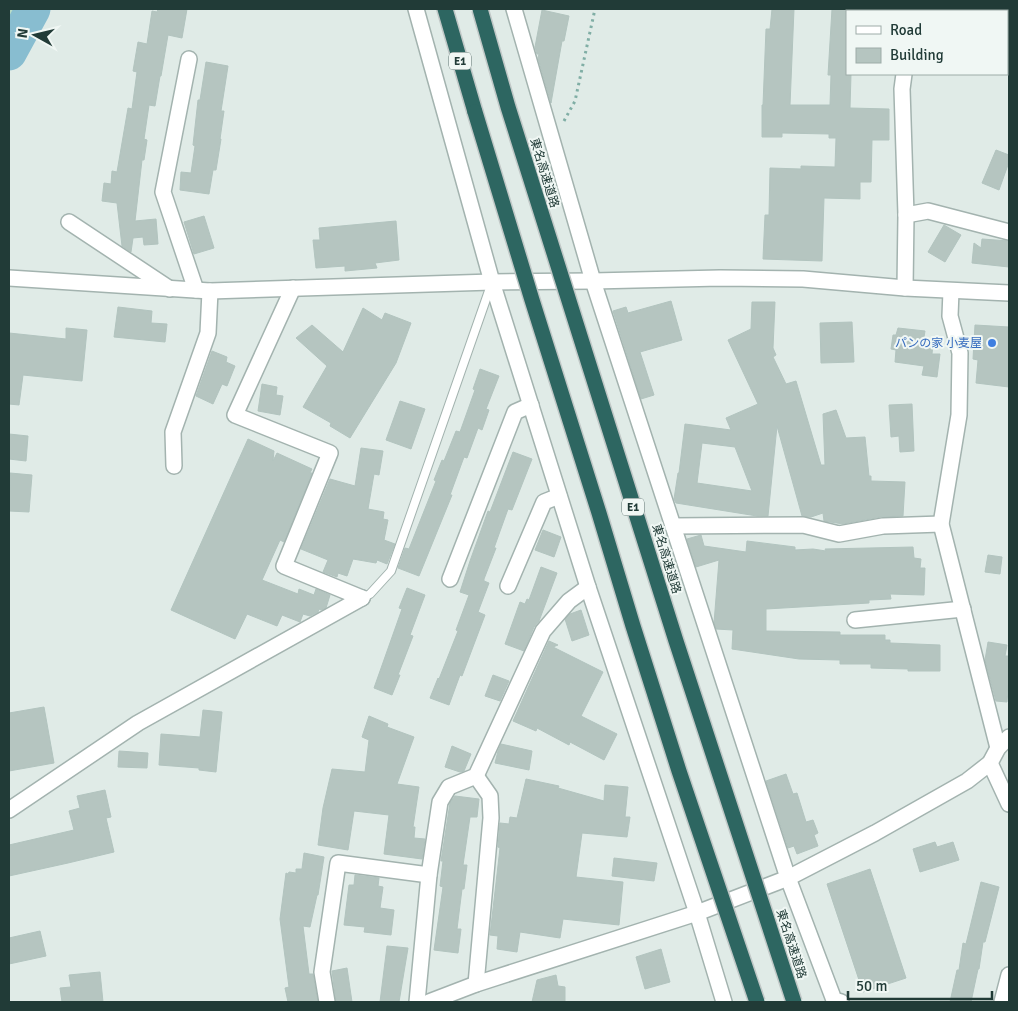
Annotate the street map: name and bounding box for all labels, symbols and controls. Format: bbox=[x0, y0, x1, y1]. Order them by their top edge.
north arrow bbox=[10, 10, 60, 60]
legend bbox=[846, 10, 1008, 75]
text: Road bbox=[890, 21, 922, 39]
text: N bbox=[14, 27, 32, 39]
text: Building bbox=[890, 46, 944, 64]
road number: E1 bbox=[449, 52, 471, 70]
street label: 東名高速道路 bbox=[526, 136, 562, 210]
place label: パンの家 小麦屋 bbox=[895, 336, 982, 351]
marker: パンの家 小麦屋 bbox=[986, 337, 998, 349]
road number: E1 bbox=[622, 498, 644, 516]
street label: 東名高速道路 bbox=[648, 522, 684, 596]
street label: 東名高速道路 bbox=[773, 907, 809, 981]
scale bar bbox=[848, 968, 992, 1000]
text: 50 m bbox=[856, 977, 887, 995]

